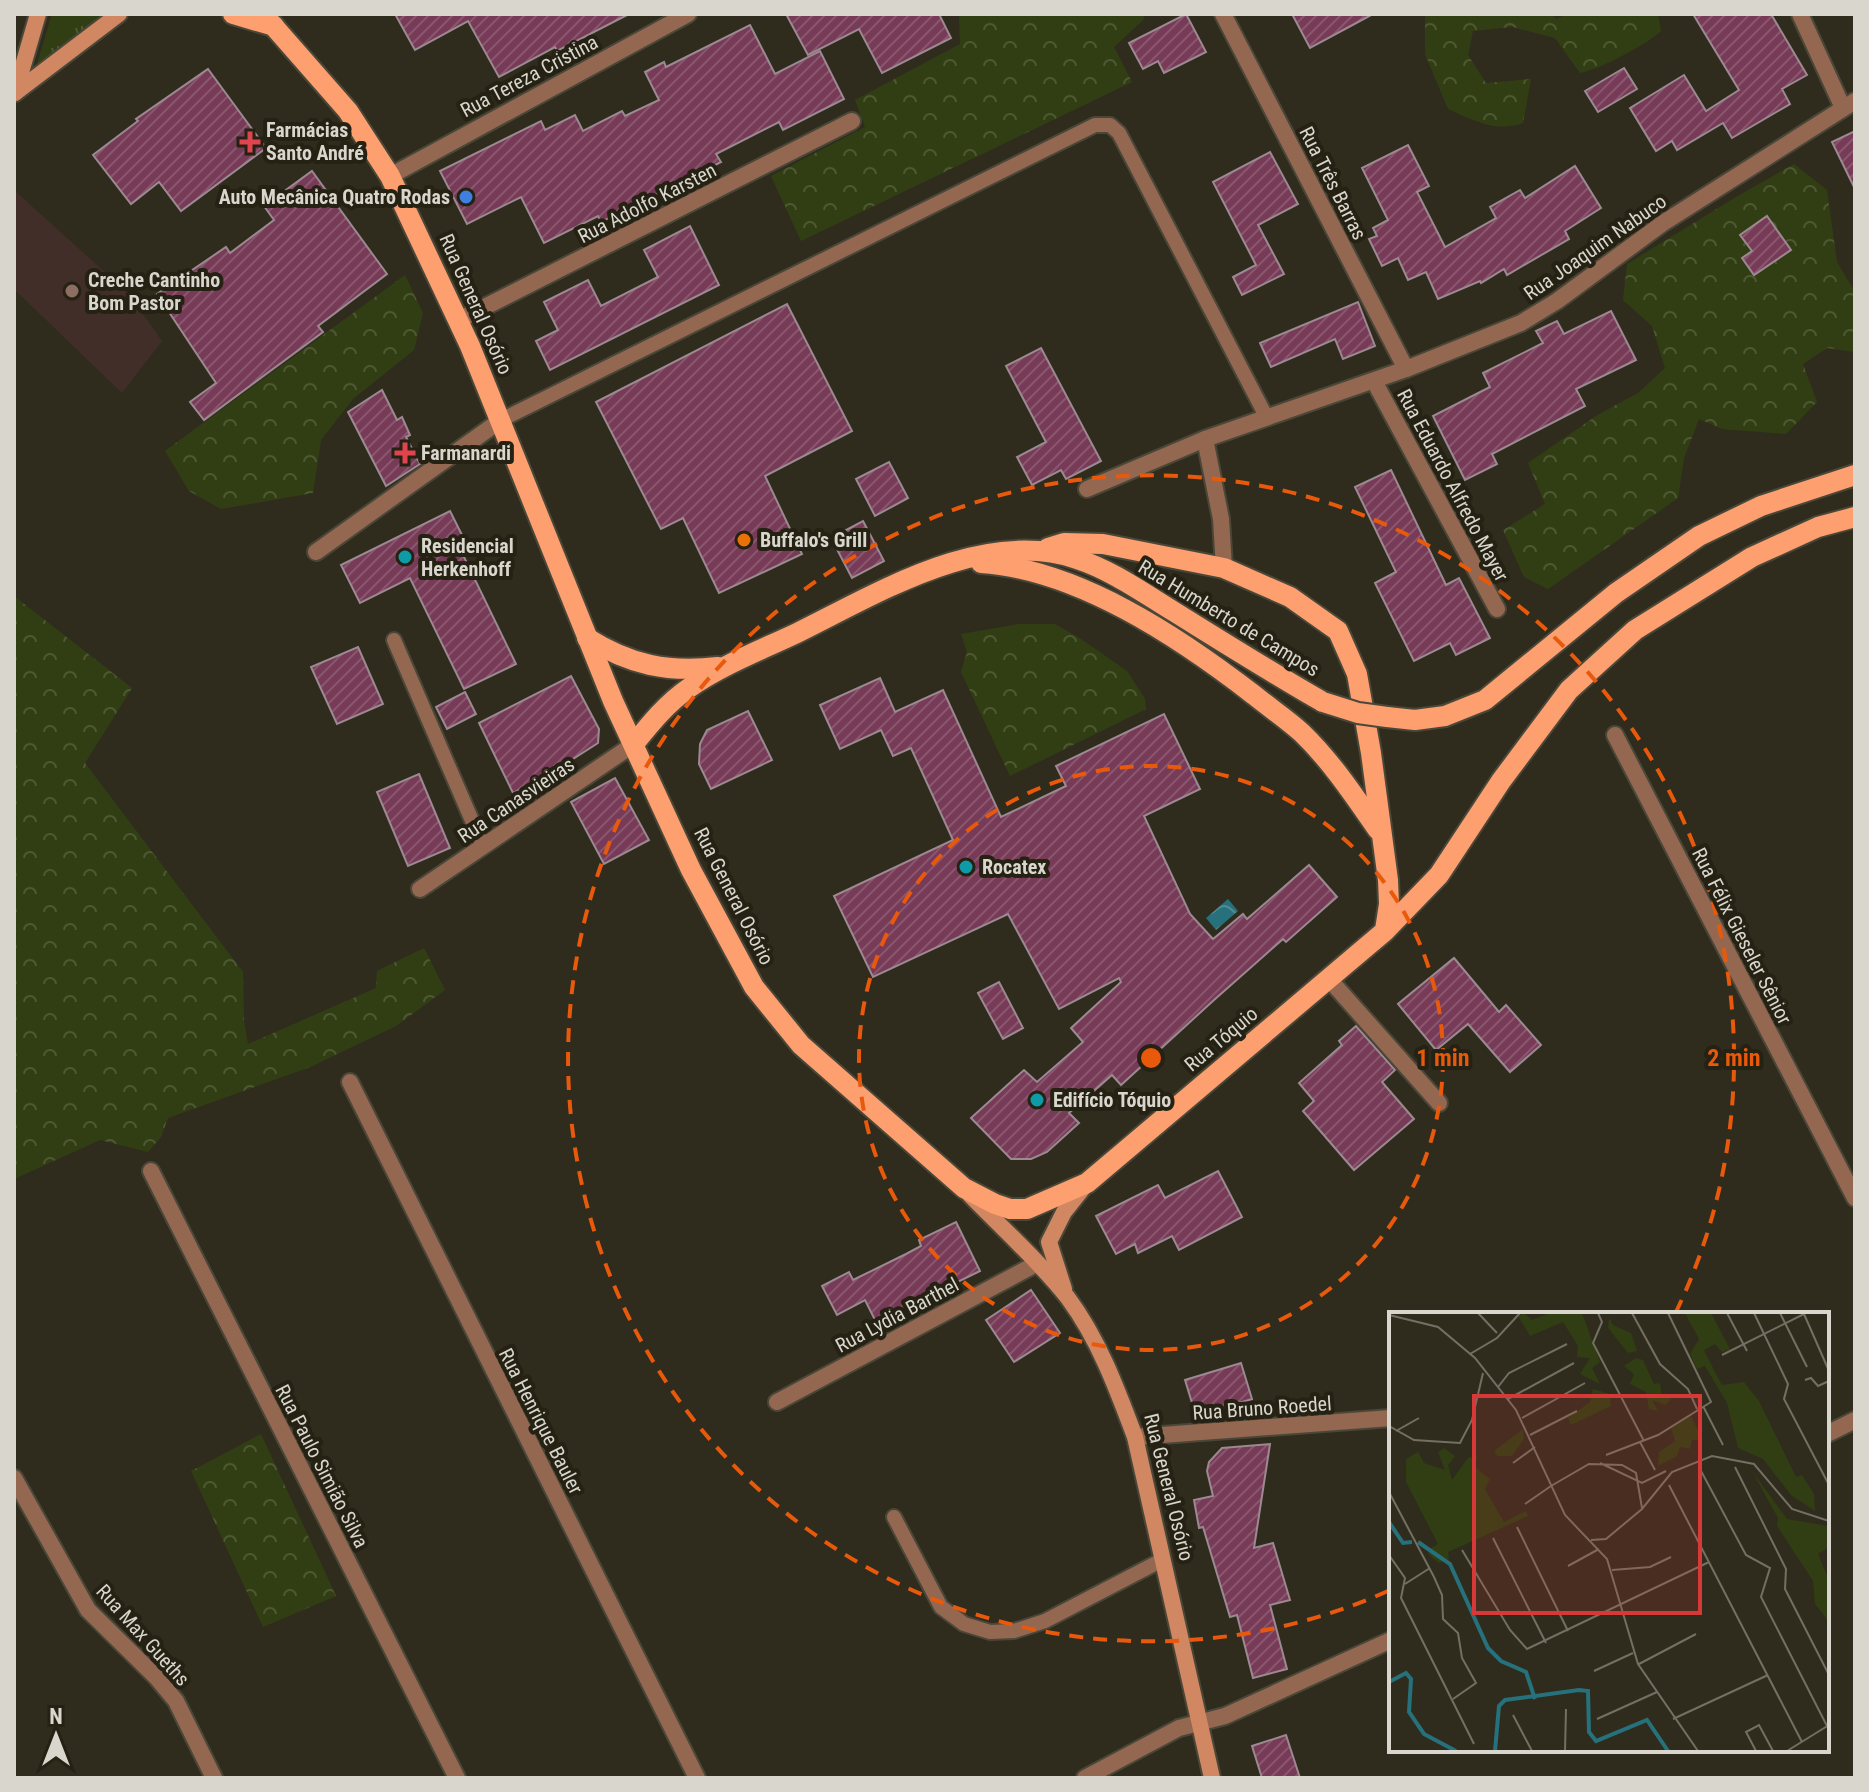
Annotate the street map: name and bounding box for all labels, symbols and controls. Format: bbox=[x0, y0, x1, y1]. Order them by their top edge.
street label: Rua Tereza Cristina bbox=[456, 30, 602, 122]
place label: Farmácias Santo André bbox=[266, 118, 364, 165]
street label: Rua Três Barras bbox=[1294, 122, 1372, 244]
marker: Farmácias Santo André bbox=[241, 133, 259, 151]
street label: Rua Adolfo Karsten bbox=[574, 158, 720, 248]
place label: Auto Mecânica Quatro Rodas bbox=[219, 185, 450, 209]
marker: Auto Mecânica Quatro Rodas bbox=[457, 188, 475, 206]
street label: Rua Joaquim Nabuco bbox=[1519, 189, 1671, 305]
street label: Rua General Osório bbox=[434, 230, 518, 378]
place label: Creche Cantinho Bom Pastor bbox=[88, 268, 220, 315]
marker: Creche Cantinho Bom Pastor bbox=[63, 282, 81, 300]
street label: Rua Eduardo Alfredo Mayer bbox=[1392, 385, 1514, 585]
place label: Farmanardi bbox=[421, 441, 511, 465]
marker: Farmanardi bbox=[396, 444, 414, 462]
place label: Buffalo's Grill bbox=[760, 528, 867, 552]
marker: Buffalo's Grill bbox=[735, 531, 753, 549]
place label: Residencial Herkenhoff bbox=[421, 534, 514, 581]
marker: Residencial Herkenhoff bbox=[396, 548, 414, 566]
street label: Rua Humberto de Campos bbox=[1134, 555, 1324, 681]
street label: Rua Canasvieiras bbox=[453, 752, 579, 848]
street label: Rua General Osório bbox=[689, 823, 779, 969]
street label: Rua Félix Gieseler Sênior bbox=[1687, 844, 1797, 1028]
place label: Rocatex bbox=[982, 855, 1046, 879]
marker: Rocatex bbox=[957, 858, 975, 876]
street label: Rua Tóquio bbox=[1180, 1002, 1262, 1076]
centre of rings bbox=[1137, 1044, 1165, 1072]
text: 1 min bbox=[1416, 1044, 1470, 1072]
text: 2 min bbox=[1707, 1044, 1761, 1072]
place label: Edifício Tóquio bbox=[1053, 1088, 1171, 1112]
marker: Edifício Tóquio bbox=[1028, 1091, 1046, 1109]
street label: Rua Lydia Barthel bbox=[831, 1272, 963, 1358]
inset map bbox=[1389, 1312, 1829, 1752]
street label: Rua Henrique Bauler bbox=[494, 1344, 588, 1498]
street label: Rua Paulo Simião Silva bbox=[270, 1380, 374, 1552]
street label: Rua Bruno Roedel bbox=[1192, 1391, 1332, 1425]
street label: Rua General Osório bbox=[1139, 1411, 1199, 1563]
street label: Rua Max Gueths bbox=[91, 1579, 195, 1691]
north arrow bbox=[16, 1696, 96, 1776]
text: N bbox=[49, 1704, 63, 1729]

